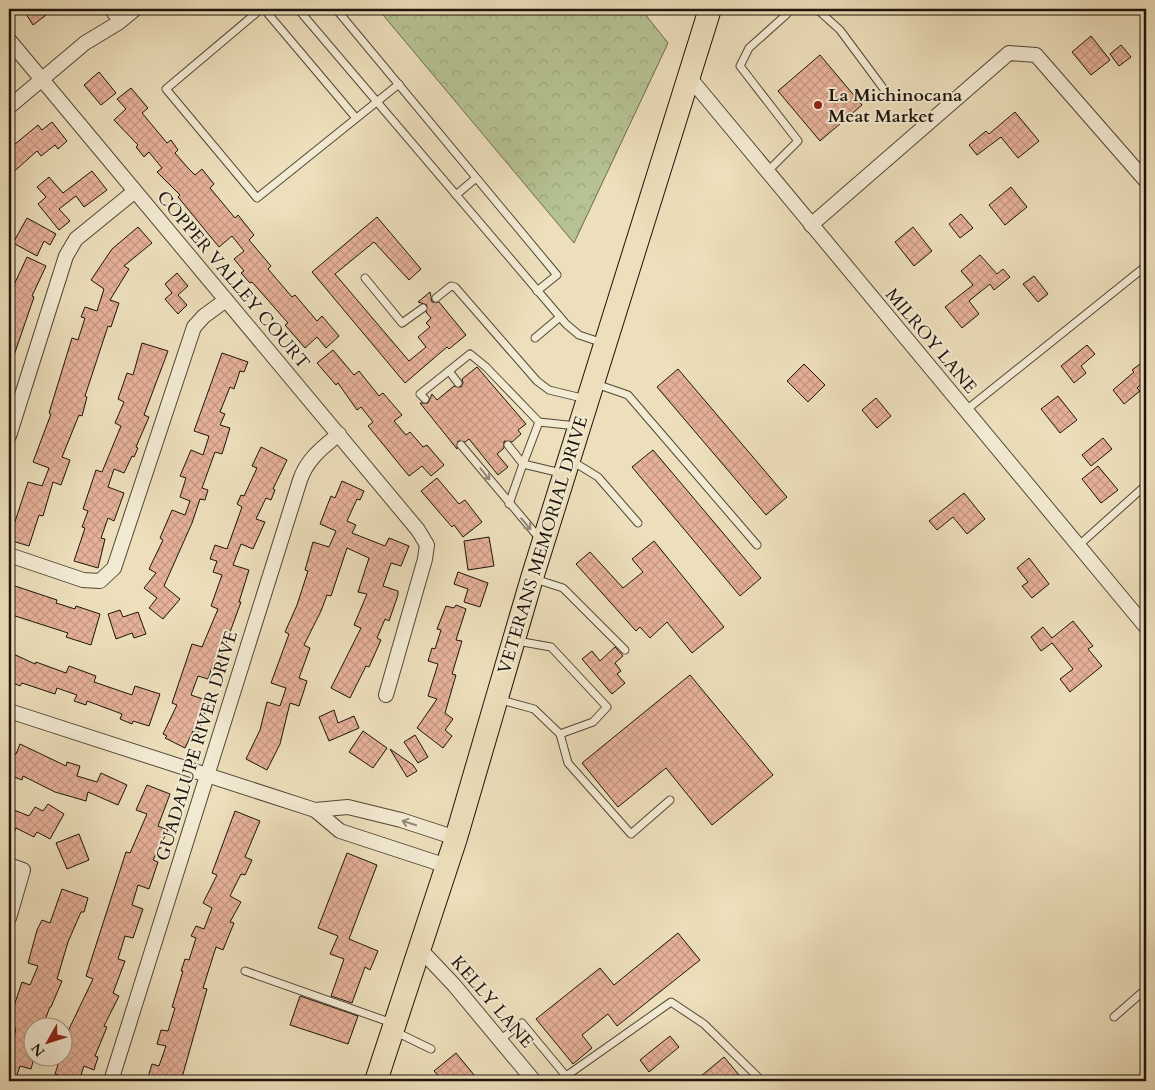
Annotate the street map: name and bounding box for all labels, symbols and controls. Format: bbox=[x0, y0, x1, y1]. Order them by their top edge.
place label: La Michinocana Meat Market bbox=[828, 83, 962, 129]
marker: La Michinocana Meat Market bbox=[812, 99, 824, 111]
street label: COPPER VALLEY COURT bbox=[151, 185, 315, 375]
street label: MILROY LANE bbox=[880, 283, 982, 399]
street label: VETERANS MEMORIAL DRIVE bbox=[492, 413, 594, 677]
one-way arrow bbox=[480, 468, 491, 481]
one-way arrow bbox=[520, 517, 531, 530]
street label: GUADALUPE RIVER DRIVE bbox=[150, 628, 244, 864]
one-way arrow bbox=[402, 818, 418, 827]
street label: KELLY LANE bbox=[445, 951, 539, 1053]
north arrow bbox=[22, 1018, 72, 1068]
text: N bbox=[27, 1039, 49, 1061]

